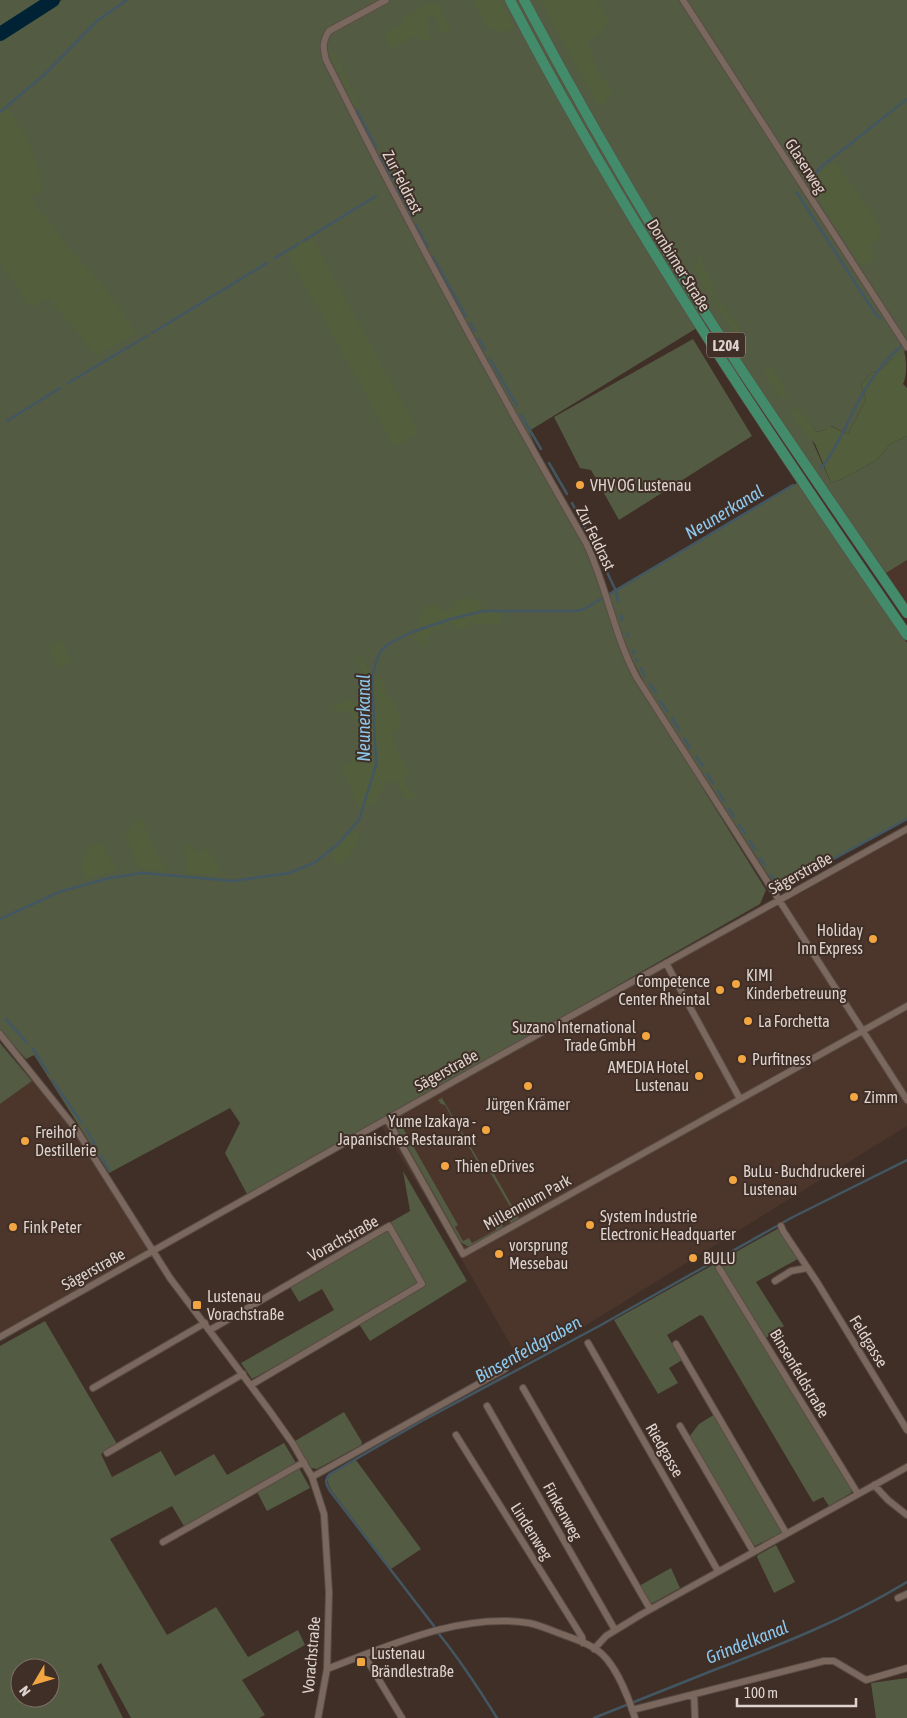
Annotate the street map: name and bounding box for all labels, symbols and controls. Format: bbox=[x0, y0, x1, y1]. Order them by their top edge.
street label: Glaserweg bbox=[781, 135, 830, 197]
street label: Zur Feldrast bbox=[379, 147, 427, 217]
street label: Dornbirner Straße bbox=[644, 216, 714, 314]
road number: L204 bbox=[707, 332, 745, 358]
place label: VHV OG Lustenau bbox=[590, 476, 691, 494]
marker: VHV OG Lustenau bbox=[574, 479, 586, 491]
water label: Neunerkanal bbox=[681, 480, 767, 544]
street label: Zur Feldrast bbox=[573, 503, 619, 573]
water label: Neunerkanal bbox=[353, 674, 374, 762]
street label: Sägerstraße bbox=[765, 848, 835, 899]
place label: Holiday Inn Express bbox=[797, 921, 863, 958]
marker: Holiday Inn Express bbox=[867, 933, 879, 945]
place label: KIMI Kinderbetreuung bbox=[746, 966, 847, 1003]
place label: Competence Center Rheintal bbox=[618, 972, 711, 1008]
marker: KIMI Kinderbetreuung bbox=[730, 978, 742, 990]
marker: Competence Center Rheintal bbox=[714, 984, 726, 996]
place label: La Forchetta bbox=[758, 1012, 830, 1030]
marker: La Forchetta bbox=[742, 1015, 754, 1027]
place label: Suzano International Trade GmbH bbox=[512, 1018, 637, 1054]
marker: Suzano International Trade GmbH bbox=[640, 1030, 652, 1042]
street label: Sägerstraße bbox=[411, 1045, 481, 1096]
place label: Purfitness bbox=[752, 1050, 812, 1068]
marker: Purfitness bbox=[736, 1053, 748, 1065]
place label: AMEDIA Hotel Lustenau bbox=[608, 1058, 690, 1094]
marker: AMEDIA Hotel Lustenau bbox=[693, 1070, 705, 1082]
marker: Jürgen Krämer bbox=[522, 1080, 534, 1092]
place label: Zimm bbox=[864, 1088, 898, 1106]
marker: Zimm bbox=[848, 1091, 860, 1103]
place label: Jürgen Krämer bbox=[486, 1095, 570, 1114]
place label: Yume Izakaya - Japanisches Restaurant bbox=[338, 1112, 476, 1149]
place label: Freihof Destillerie bbox=[35, 1123, 96, 1159]
marker: Yume Izakaya - Japanisches Restaurant bbox=[480, 1124, 492, 1136]
marker: Freihof Destillerie bbox=[19, 1135, 31, 1147]
place label: Thien eDrives bbox=[455, 1157, 535, 1175]
marker: Thien eDrives bbox=[439, 1160, 451, 1172]
place label: BuLu - Buchdruckerei Lustenau bbox=[743, 1162, 865, 1198]
street label: Millennium Park bbox=[480, 1171, 574, 1233]
marker: BuLu - Buchdruckerei Lustenau bbox=[727, 1174, 739, 1186]
place label: System Industrie Electronic Headquarter bbox=[600, 1207, 736, 1244]
street label: Vorachstraße bbox=[305, 1211, 381, 1265]
place label: Fink Peter bbox=[23, 1218, 82, 1236]
marker: System Industrie Electronic Headquarter bbox=[584, 1219, 596, 1231]
marker: Fink Peter bbox=[7, 1221, 19, 1233]
place label: vorsprung Messebau bbox=[509, 1236, 568, 1272]
street label: Sägerstraße bbox=[58, 1244, 128, 1295]
marker: vorsprung Messebau bbox=[493, 1248, 505, 1260]
place label: BULU bbox=[703, 1249, 736, 1267]
marker: BULU bbox=[687, 1252, 699, 1264]
place label: Lustenau Vorachstraße bbox=[207, 1287, 284, 1323]
marker: Lustenau Vorachstraße bbox=[191, 1299, 203, 1311]
water label: Binsenfeldgraben bbox=[471, 1311, 585, 1387]
street label: Feldgasse bbox=[845, 1312, 892, 1371]
street label: Binsenfeldstraße bbox=[767, 1326, 833, 1420]
street label: Riedgasse bbox=[642, 1420, 688, 1481]
street label: Finkenweg bbox=[539, 1479, 586, 1544]
street label: Lindenweg bbox=[507, 1499, 557, 1563]
street label: Vorachstraße bbox=[299, 1616, 323, 1694]
water label: Grindelkanal bbox=[703, 1616, 791, 1668]
place label: Lustenau Brändlestraße bbox=[371, 1644, 454, 1680]
marker: Lustenau Brändlestraße bbox=[355, 1656, 367, 1668]
north arrow bbox=[10, 1658, 60, 1708]
scale bar bbox=[737, 1676, 856, 1708]
text: N bbox=[16, 1683, 34, 1699]
text: 100 m bbox=[744, 1684, 778, 1701]

